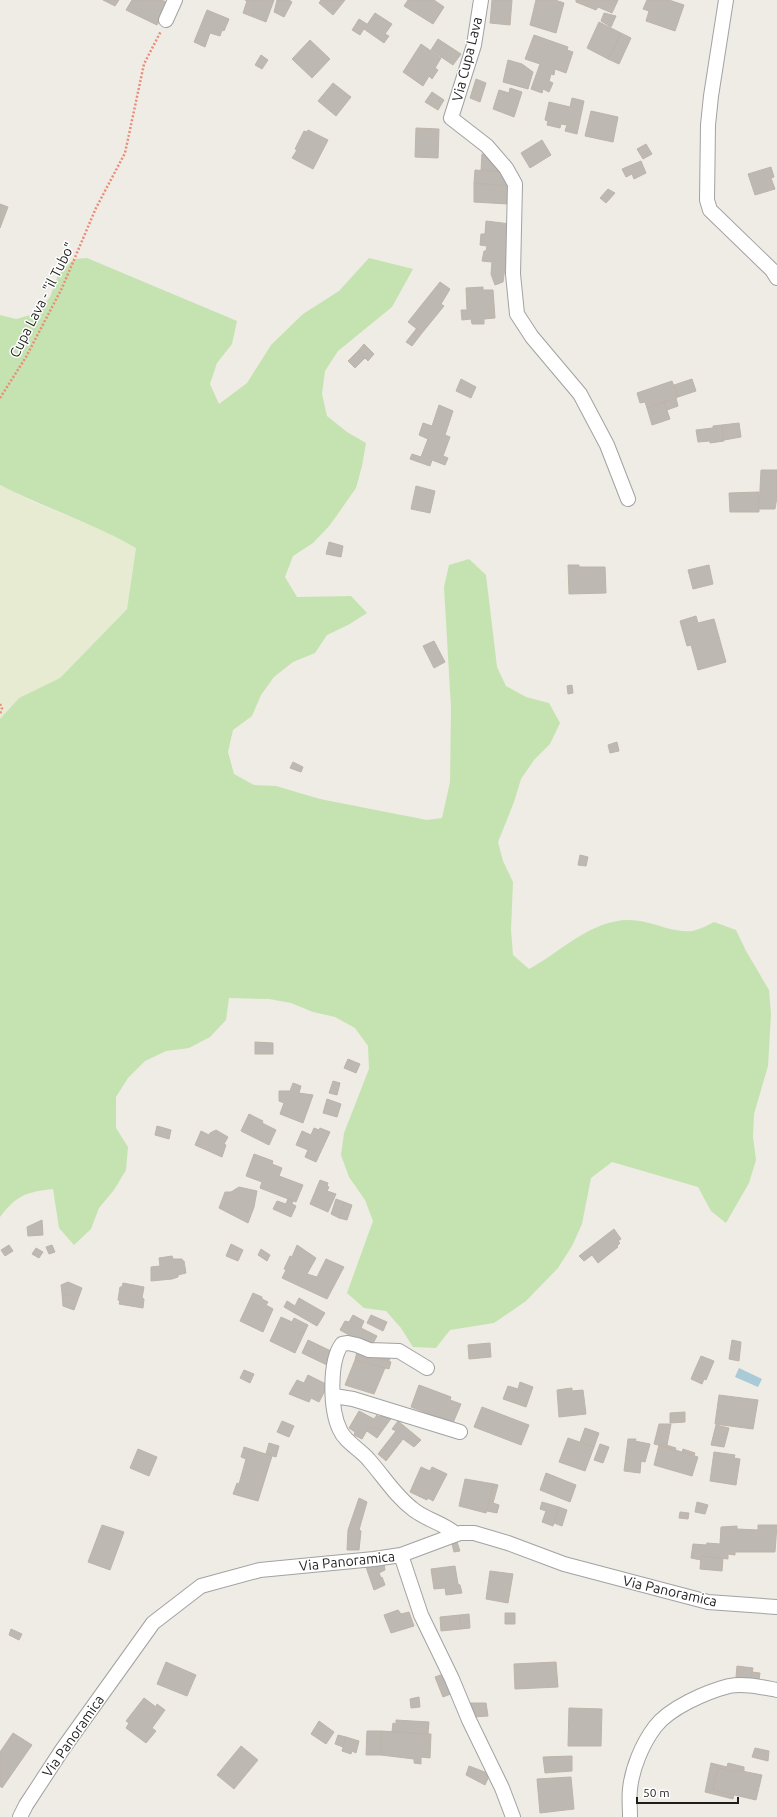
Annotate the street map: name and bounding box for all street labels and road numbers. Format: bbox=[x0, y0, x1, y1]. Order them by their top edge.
street label: Via Cupa Lava bbox=[449, 15, 485, 103]
street label: Cupa Lava - "il Tubo" bbox=[6, 240, 78, 360]
street label: Via Panoramica bbox=[298, 1548, 396, 1574]
street label: Via Panoramica bbox=[621, 1572, 719, 1610]
street label: Via Panoramica bbox=[39, 1692, 107, 1780]

